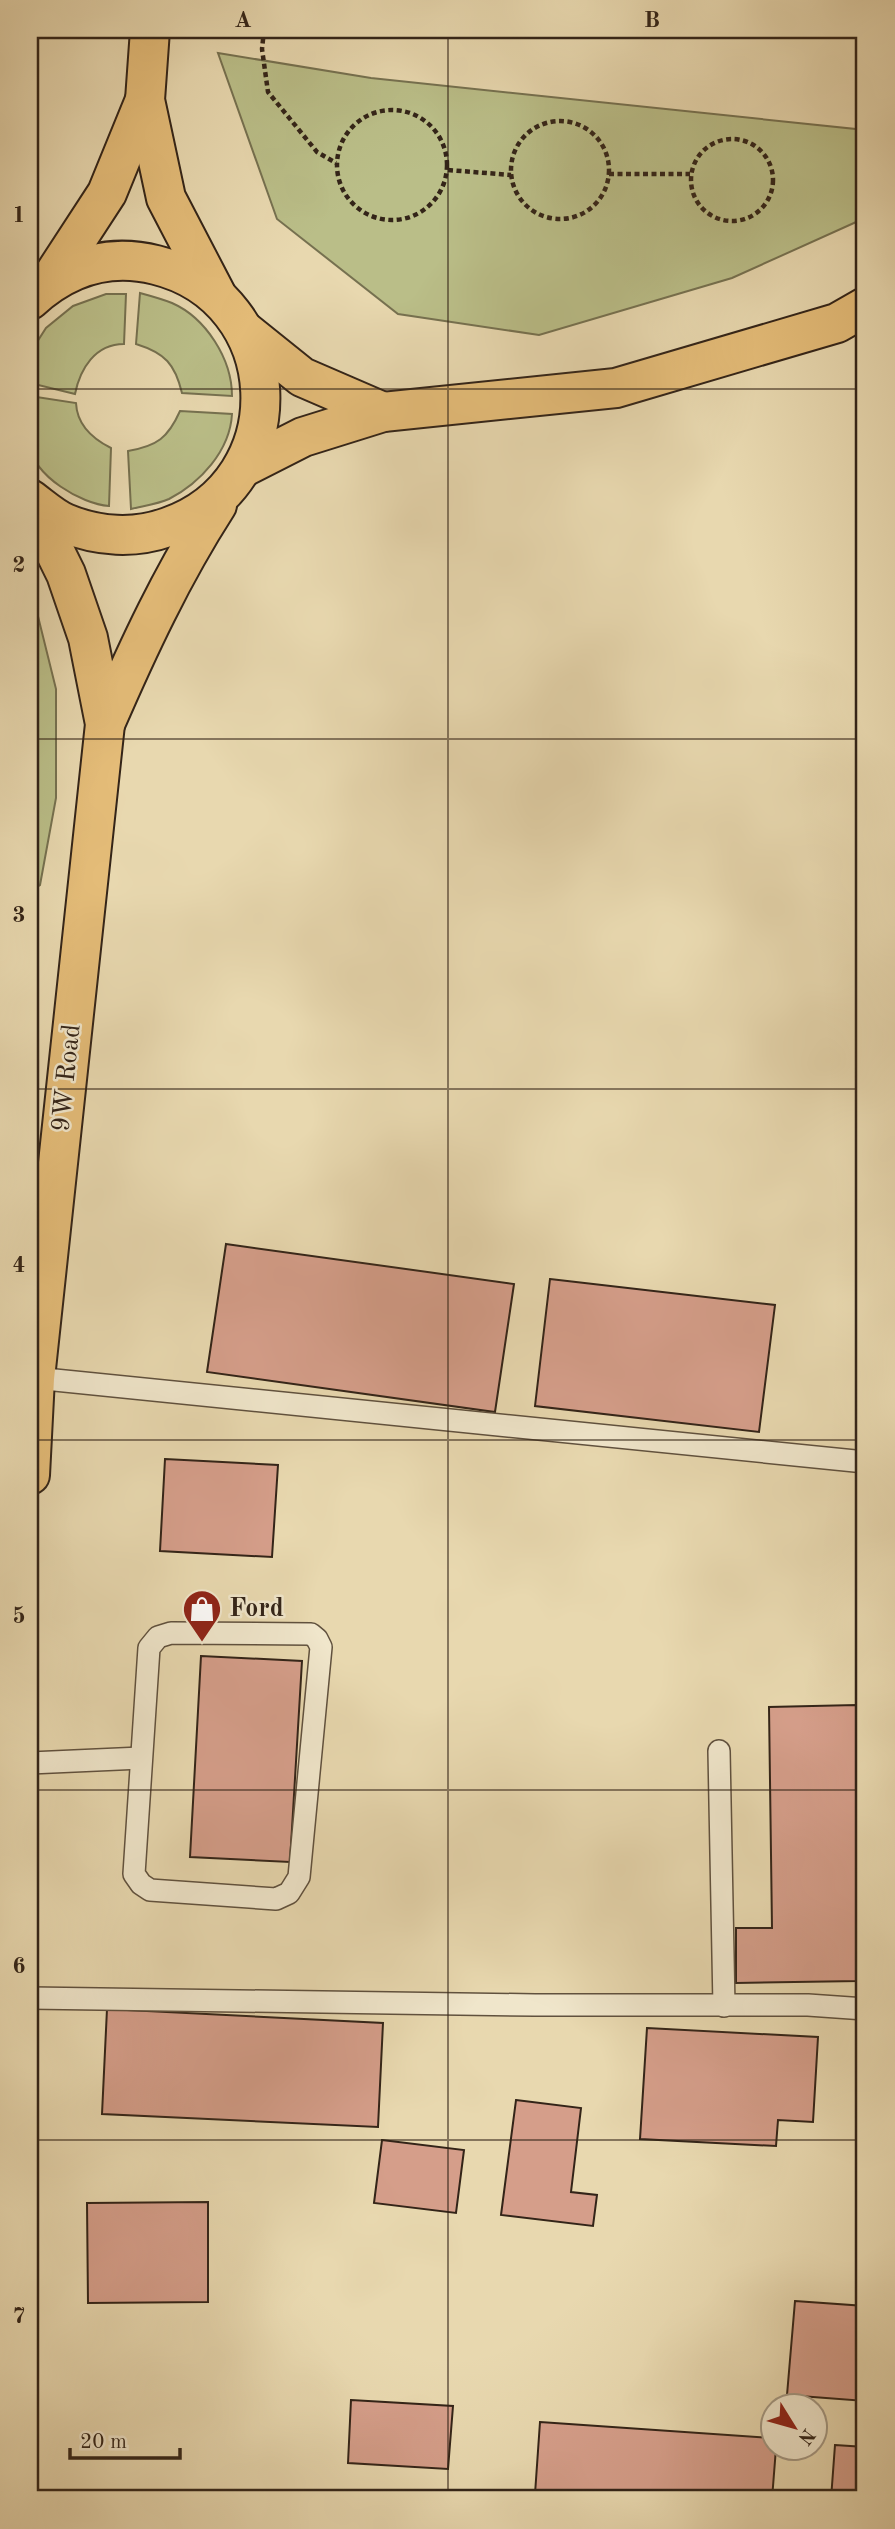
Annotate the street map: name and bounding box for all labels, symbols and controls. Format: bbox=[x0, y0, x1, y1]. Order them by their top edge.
text: A bbox=[234, 9, 252, 32]
text: B bbox=[644, 9, 660, 32]
text: 1 bbox=[12, 204, 26, 227]
text: 2 bbox=[12, 554, 26, 577]
text: 3 bbox=[12, 904, 26, 927]
street label: 9W Road bbox=[48, 1023, 86, 1133]
text: 4 bbox=[12, 1254, 26, 1277]
shop icon: Ford bbox=[181, 1588, 223, 1643]
place label: Ford bbox=[229, 1596, 284, 1622]
text: 5 bbox=[12, 1605, 26, 1628]
text: 6 bbox=[12, 1955, 26, 1978]
text: 7 bbox=[12, 2305, 26, 2328]
north arrow bbox=[758, 2392, 828, 2462]
scale bar bbox=[70, 2417, 180, 2461]
text: N bbox=[793, 2424, 818, 2448]
text: 20 m bbox=[80, 2432, 127, 2453]

